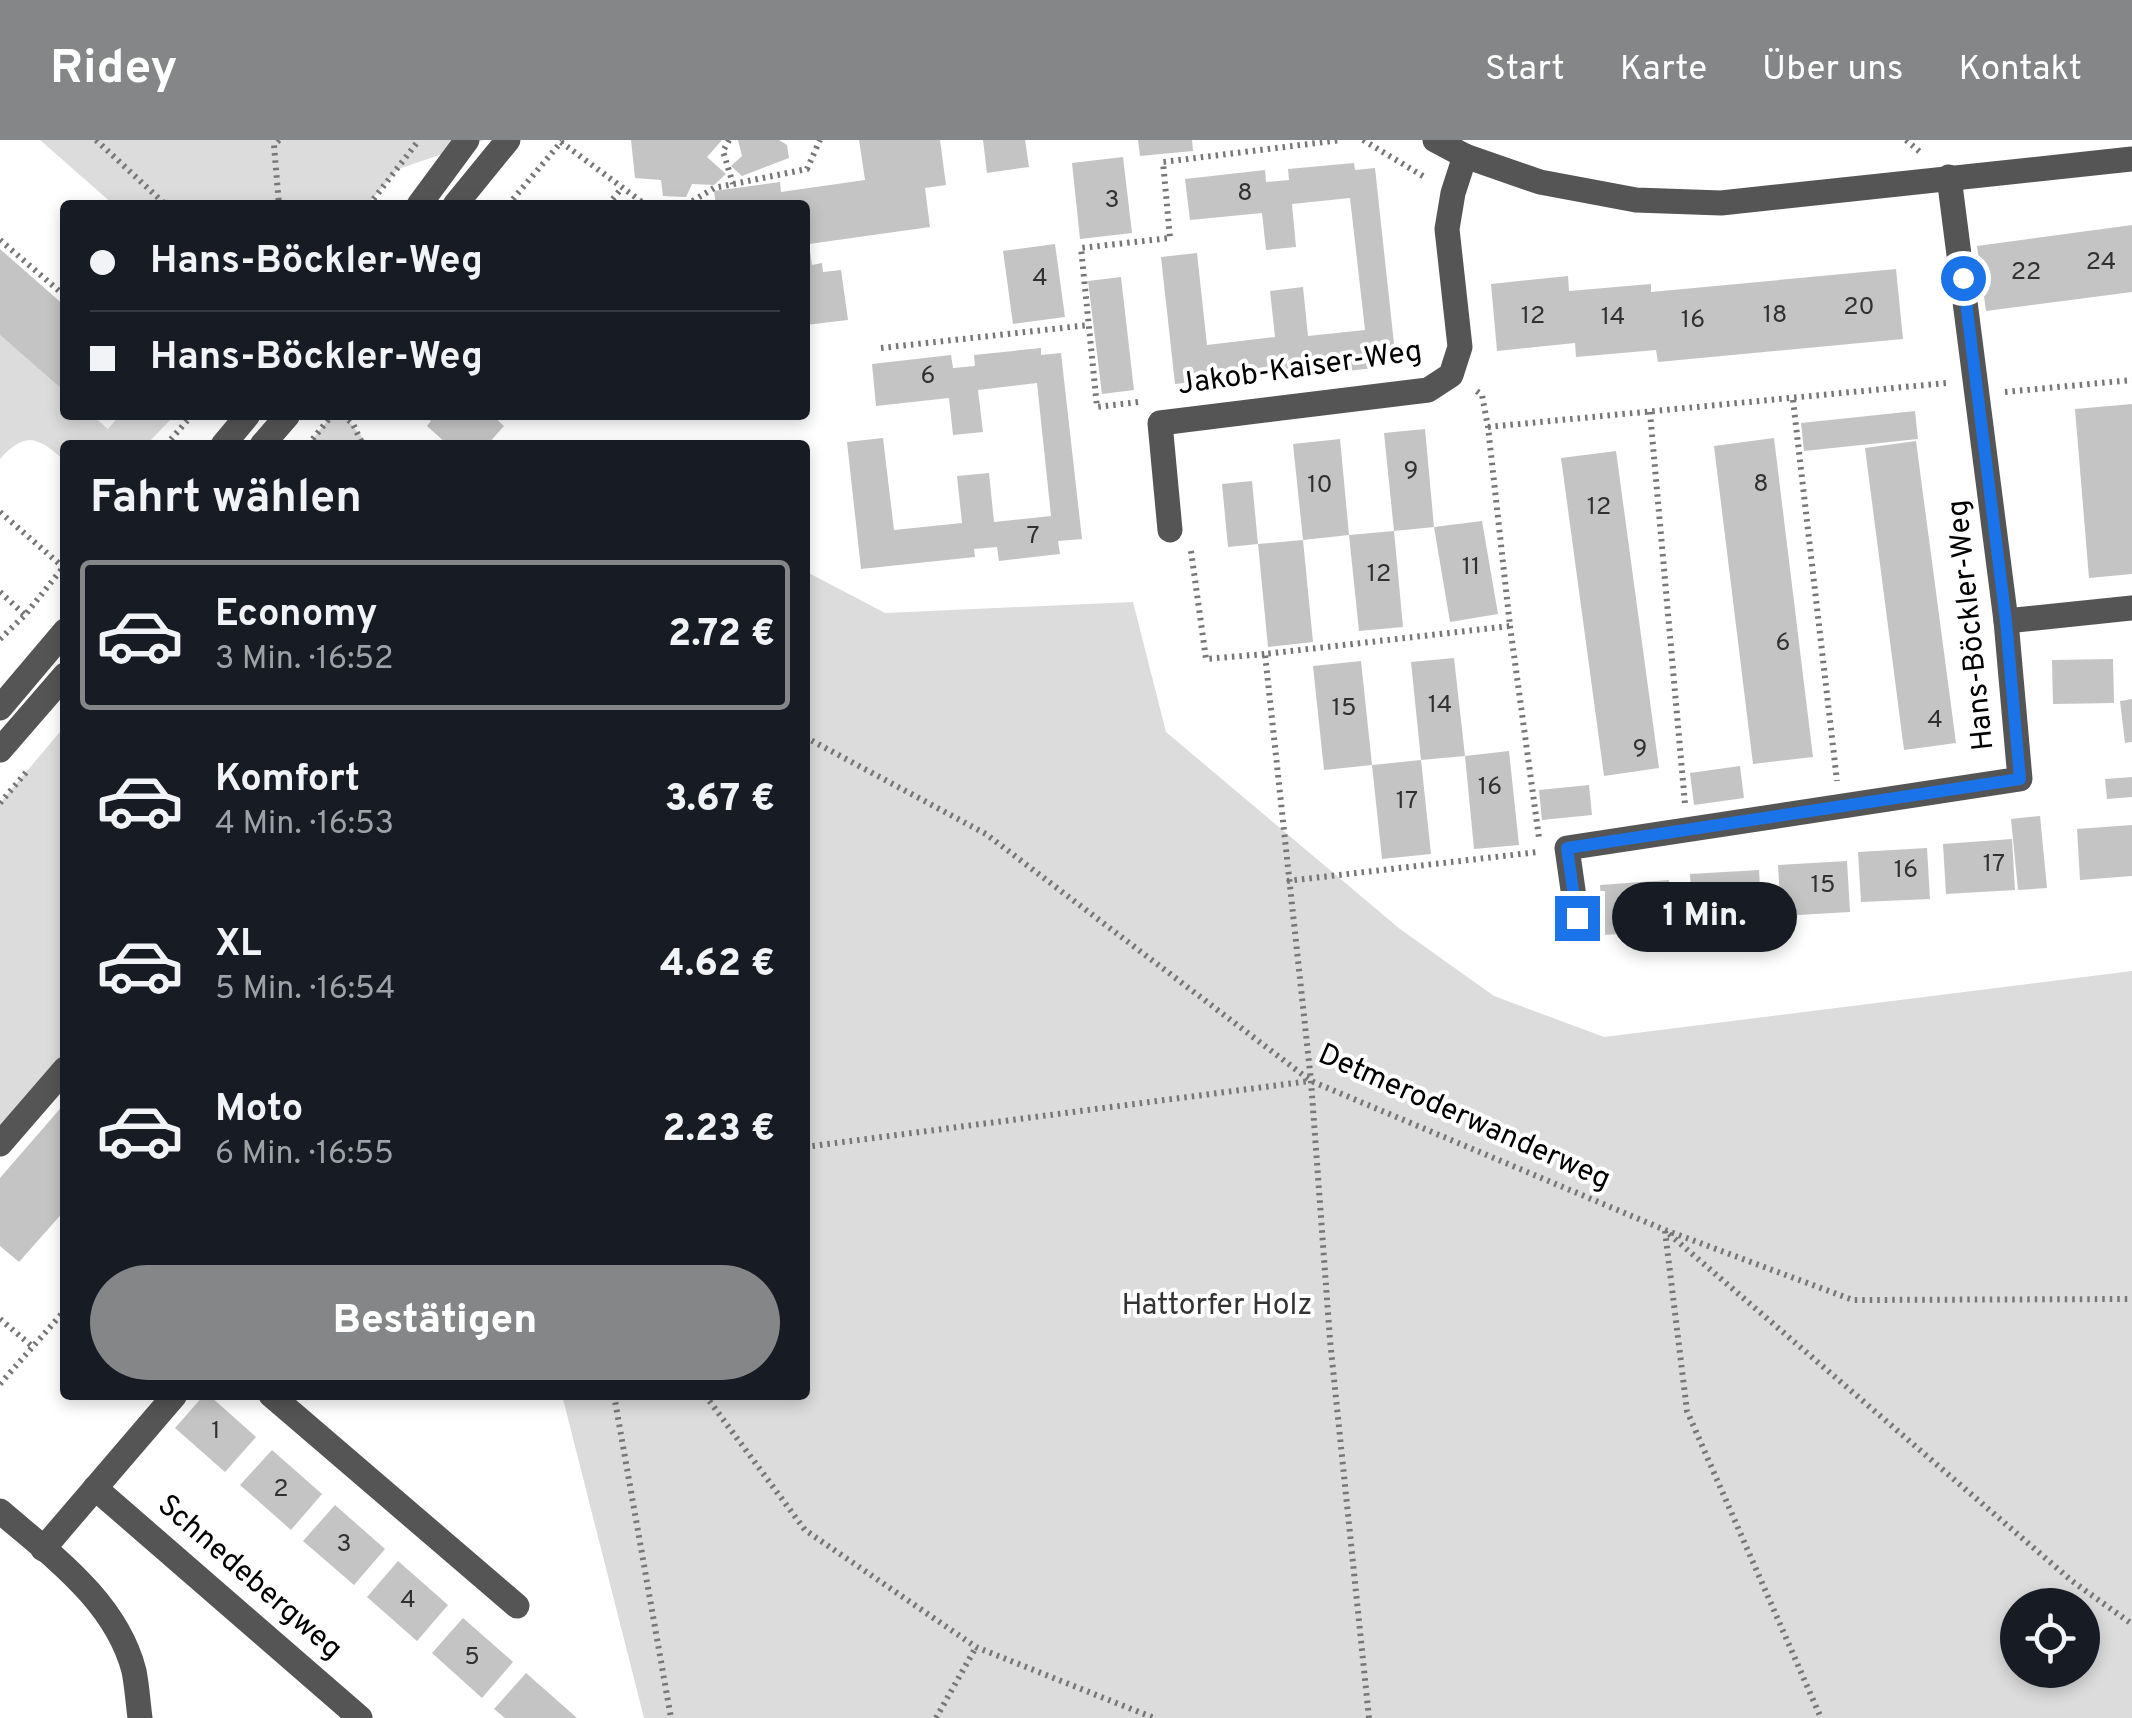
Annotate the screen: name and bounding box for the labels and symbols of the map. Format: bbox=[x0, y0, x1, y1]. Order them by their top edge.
house number: 8 bbox=[1237, 178, 1253, 210]
house number: 3 bbox=[1104, 185, 1120, 217]
house number: 24 bbox=[2086, 247, 2116, 279]
route start bbox=[1941, 256, 1986, 301]
house number: 22 bbox=[2011, 257, 2041, 289]
house number: 4 bbox=[1032, 263, 1048, 295]
house number: 20 bbox=[1843, 292, 1875, 324]
house number: 18 bbox=[1763, 300, 1787, 332]
house number: 12 bbox=[1521, 301, 1545, 333]
house number: 14 bbox=[1601, 302, 1625, 334]
house number: 16 bbox=[1681, 305, 1705, 337]
street label: Jakob-Kaiser-Weg bbox=[1175, 334, 1425, 404]
house number: 6 bbox=[921, 361, 935, 393]
house number: 9 bbox=[1404, 456, 1418, 488]
house number: 8 bbox=[1753, 469, 1769, 501]
house number: 10 bbox=[1307, 470, 1333, 502]
house number: 12 bbox=[1587, 492, 1611, 524]
street label: Hans-Böckler-Weg bbox=[1940, 498, 2004, 752]
house number: 7 bbox=[1026, 521, 1040, 553]
house number: 11 bbox=[1462, 552, 1480, 584]
house number: 12 bbox=[1367, 559, 1391, 591]
house number: 6 bbox=[1776, 628, 1790, 660]
house number: 14 bbox=[1428, 690, 1452, 722]
house number: 15 bbox=[1332, 693, 1356, 725]
house number: 4 bbox=[1927, 705, 1943, 737]
house number: 9 bbox=[1633, 734, 1647, 766]
house number: 16 bbox=[1478, 772, 1502, 804]
house number: 17 bbox=[1396, 786, 1418, 818]
house number: 17 bbox=[1983, 849, 2005, 881]
house number: 16 bbox=[1894, 855, 1918, 887]
house number: 15 bbox=[1811, 870, 1835, 902]
callout: 1 Min. bbox=[1612, 883, 1797, 953]
route end bbox=[1555, 896, 1600, 941]
street label: Detmeroderwanderweg bbox=[1312, 1037, 1616, 1199]
park label: Hattorfer Holz bbox=[1121, 1288, 1313, 1325]
house number: 1 bbox=[211, 1416, 221, 1448]
house number: 2 bbox=[273, 1474, 289, 1506]
street label: Schnedebergweg bbox=[149, 1488, 349, 1668]
house number: 3 bbox=[336, 1529, 352, 1561]
house number: 4 bbox=[400, 1585, 416, 1617]
house number: 5 bbox=[464, 1642, 480, 1674]

